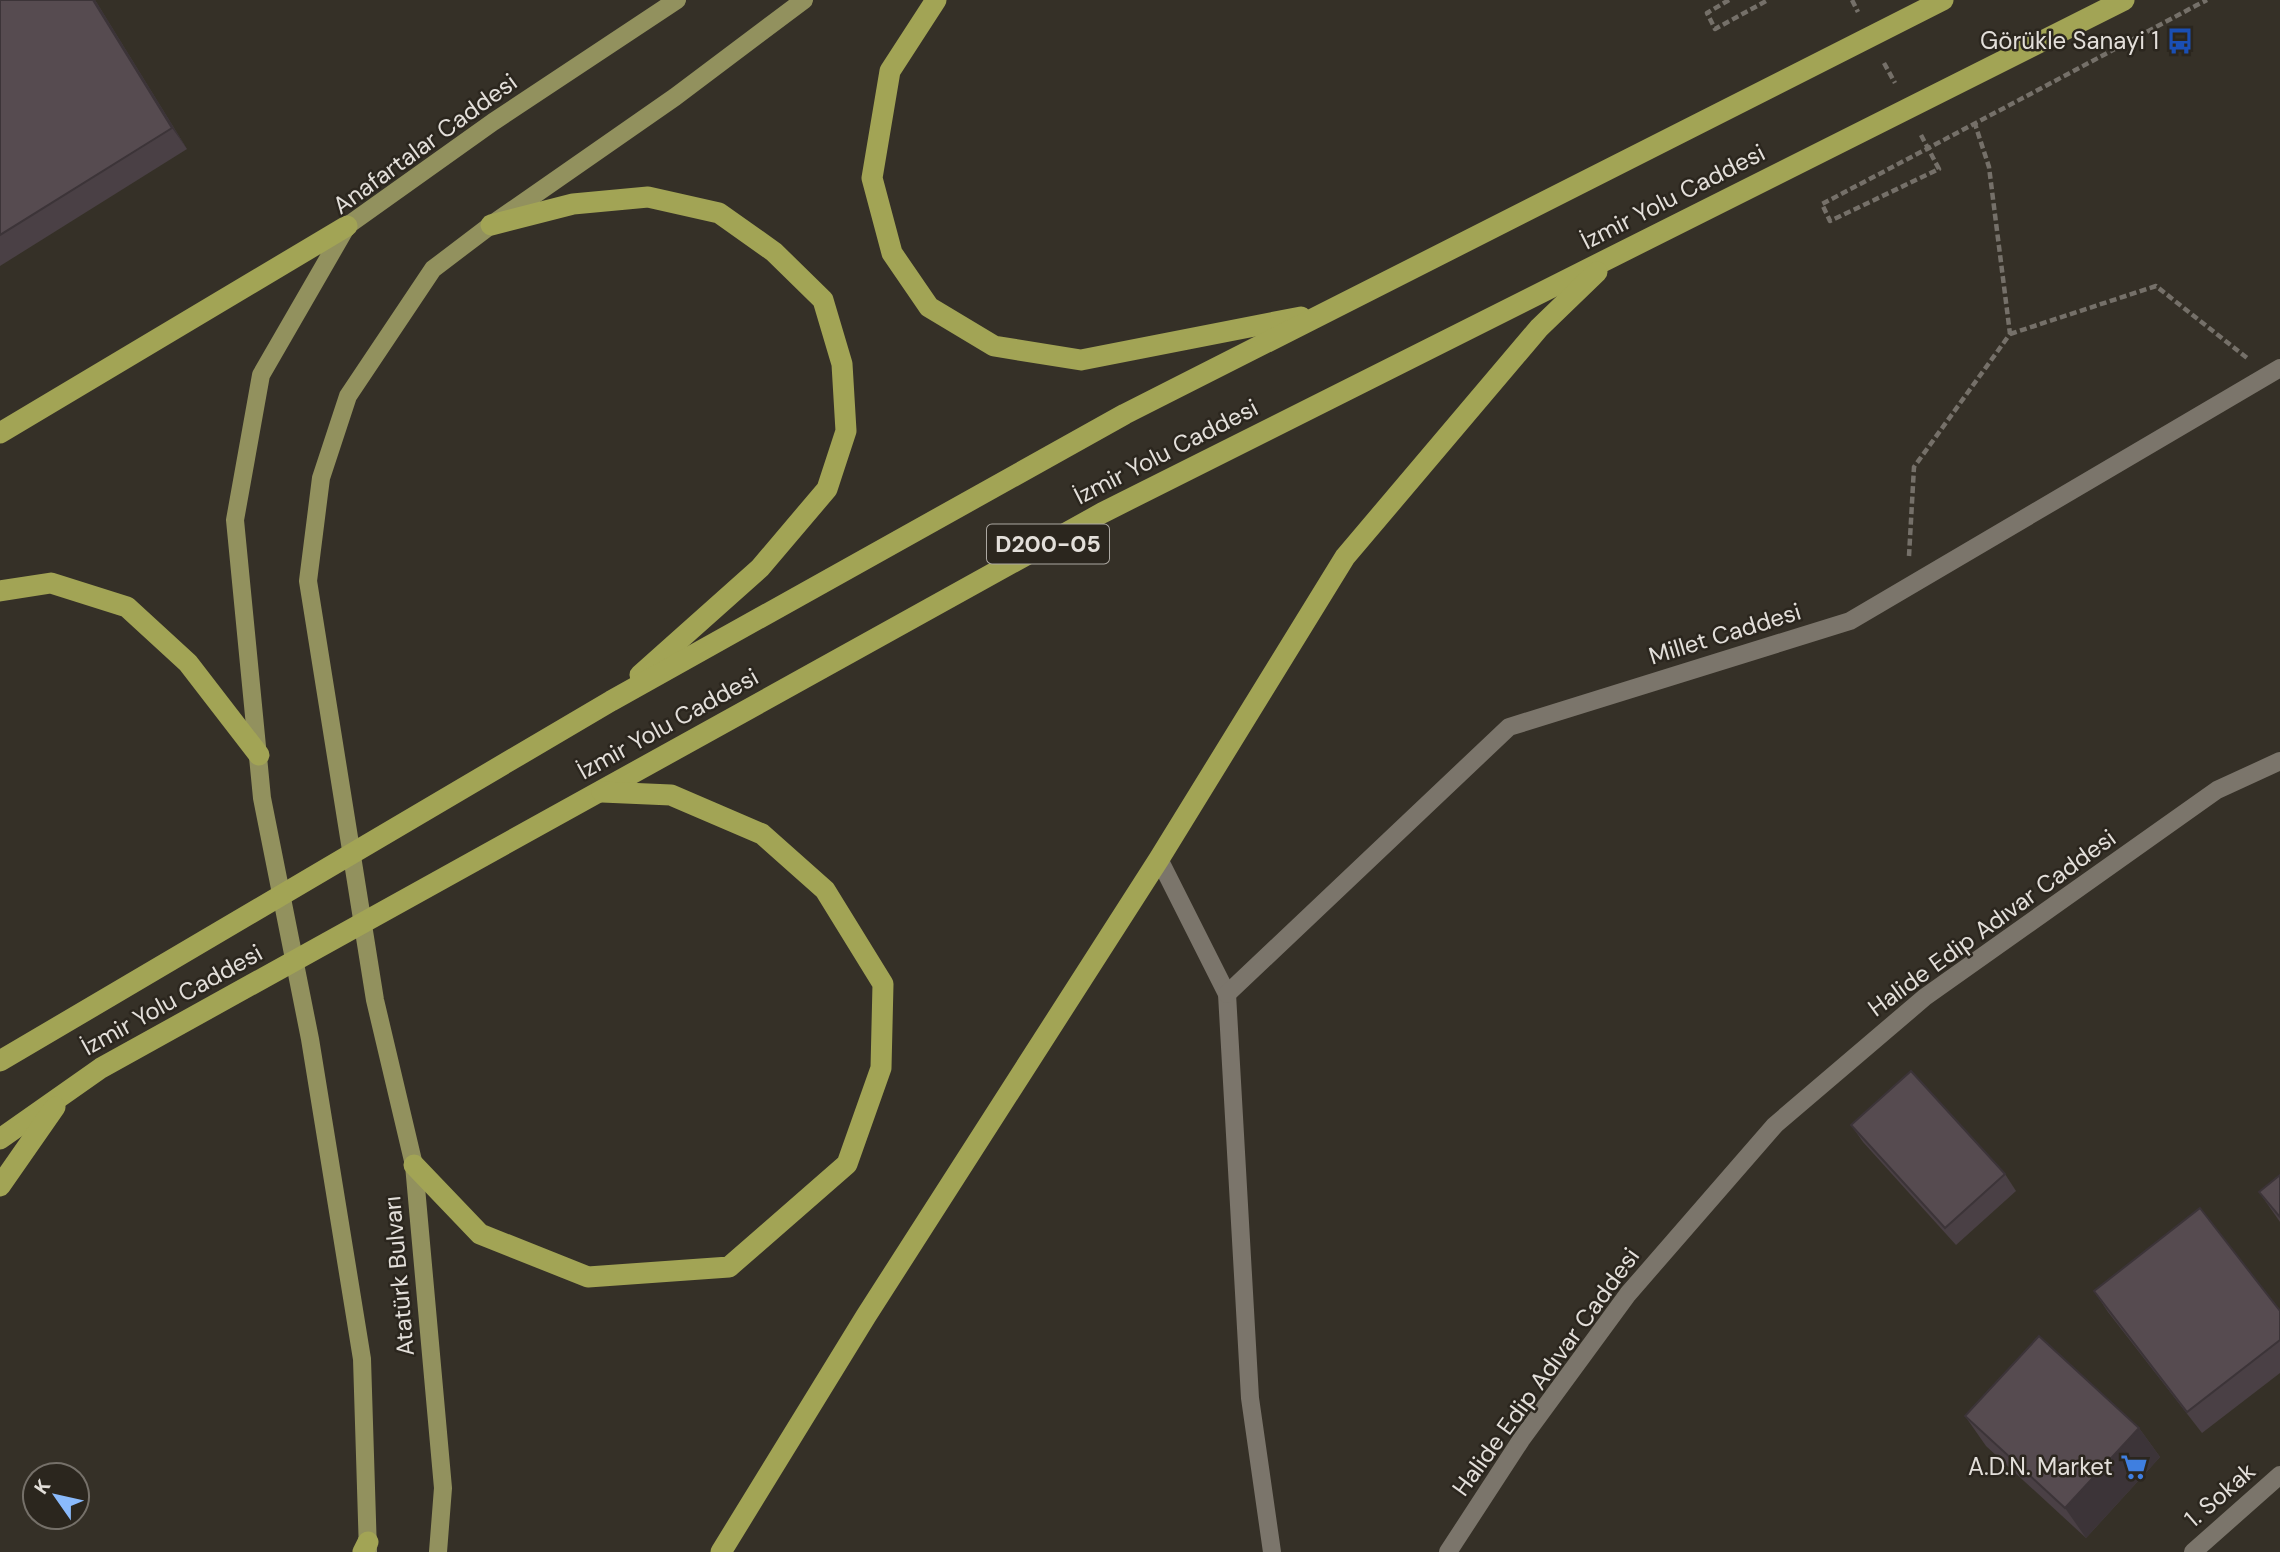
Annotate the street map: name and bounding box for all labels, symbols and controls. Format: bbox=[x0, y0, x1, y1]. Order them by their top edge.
place label: Görükle Sanayi 1 bbox=[1980, 25, 2159, 56]
bus stop icon: Görükle Sanayi 1 bbox=[2165, 26, 2195, 56]
street label: Anafartalar Caddesi bbox=[326, 66, 523, 221]
street label: İzmir Yolu Caddesi bbox=[1576, 137, 1770, 256]
street label: İzmir Yolu Caddesi bbox=[1069, 392, 1263, 511]
road number: D200-05 bbox=[987, 524, 1109, 564]
street label: Millet Caddesi bbox=[1645, 596, 1805, 671]
street label: İzmir Yolu Caddesi bbox=[572, 661, 764, 786]
street label: Halide Edip Adıvar Caddesi bbox=[1862, 822, 2122, 1023]
street label: İzmir Yolu Caddesi bbox=[76, 937, 268, 1062]
street label: Atatürk Bulvarı bbox=[376, 1195, 421, 1357]
street label: Halide Edip Adıvar Caddesi bbox=[1445, 1242, 1646, 1502]
place label: A.D.N. Market bbox=[1968, 1451, 2113, 1482]
supermarket icon: A.D.N. Market bbox=[2119, 1452, 2149, 1482]
street label: 1. Sokak bbox=[2178, 1455, 2262, 1534]
north arrow bbox=[21, 1461, 91, 1531]
text: K bbox=[28, 1475, 56, 1499]

